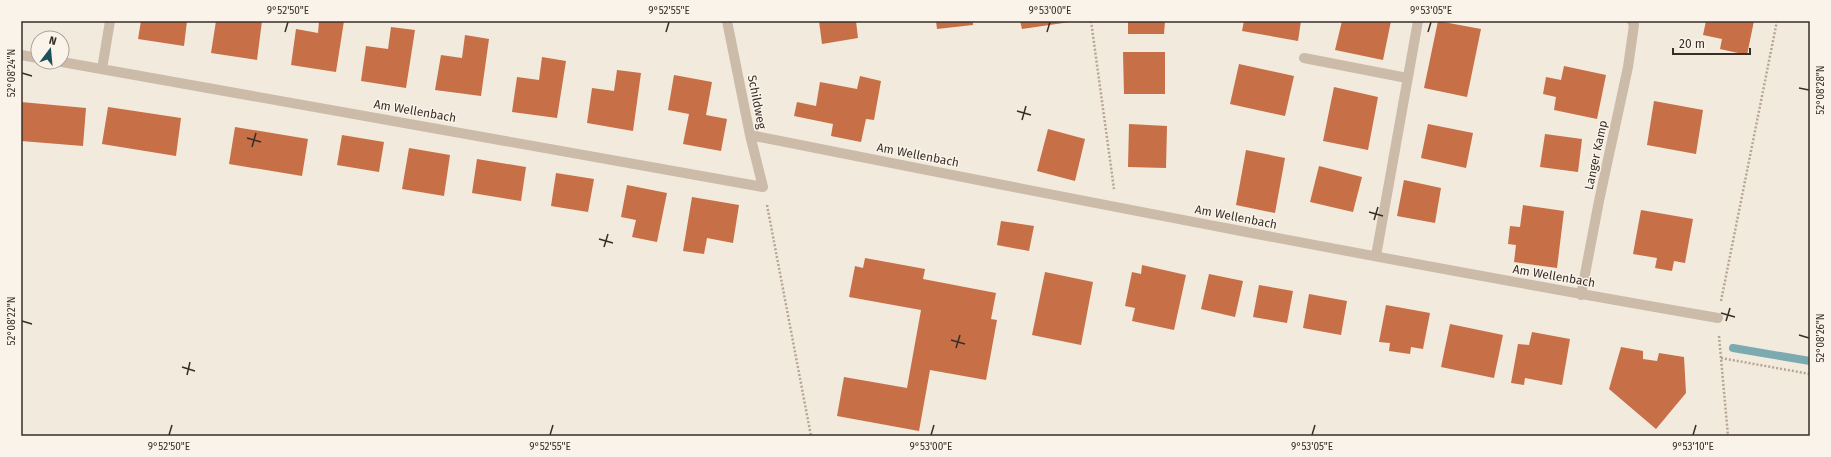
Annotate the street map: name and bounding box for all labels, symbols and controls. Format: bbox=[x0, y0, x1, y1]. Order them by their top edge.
text: 9°52'50"E bbox=[267, 5, 309, 17]
text: 9°52'55"E bbox=[648, 5, 690, 17]
text: 9°53'00"E bbox=[1029, 5, 1071, 17]
text: 9°53'05"E bbox=[1410, 5, 1452, 17]
north arrow bbox=[30, 30, 70, 70]
scale bar bbox=[1673, 30, 1750, 56]
text: N bbox=[47, 34, 58, 48]
text: 20 m bbox=[1679, 37, 1705, 51]
text: 52°08'24"N bbox=[6, 49, 18, 97]
text: 52°08'28"N bbox=[1815, 65, 1827, 115]
street label: Schildweg bbox=[745, 74, 769, 131]
street label: Am Wellenbach bbox=[373, 97, 457, 125]
street label: Langer Kamp bbox=[1582, 119, 1610, 191]
street label: Am Wellenbach bbox=[876, 140, 960, 170]
street label: Am Wellenbach bbox=[1194, 202, 1278, 232]
street label: Am Wellenbach bbox=[1512, 262, 1596, 290]
text: 52°08'22"N bbox=[6, 297, 18, 345]
text: 52°08'26"N bbox=[1815, 313, 1827, 363]
text: 9°52'50"E bbox=[148, 441, 190, 453]
text: 9°52'55"E bbox=[529, 441, 571, 453]
text: 9°53'00"E bbox=[910, 441, 952, 453]
text: 9°53'05"E bbox=[1291, 441, 1333, 453]
text: 9°53'10"E bbox=[1672, 441, 1714, 453]

